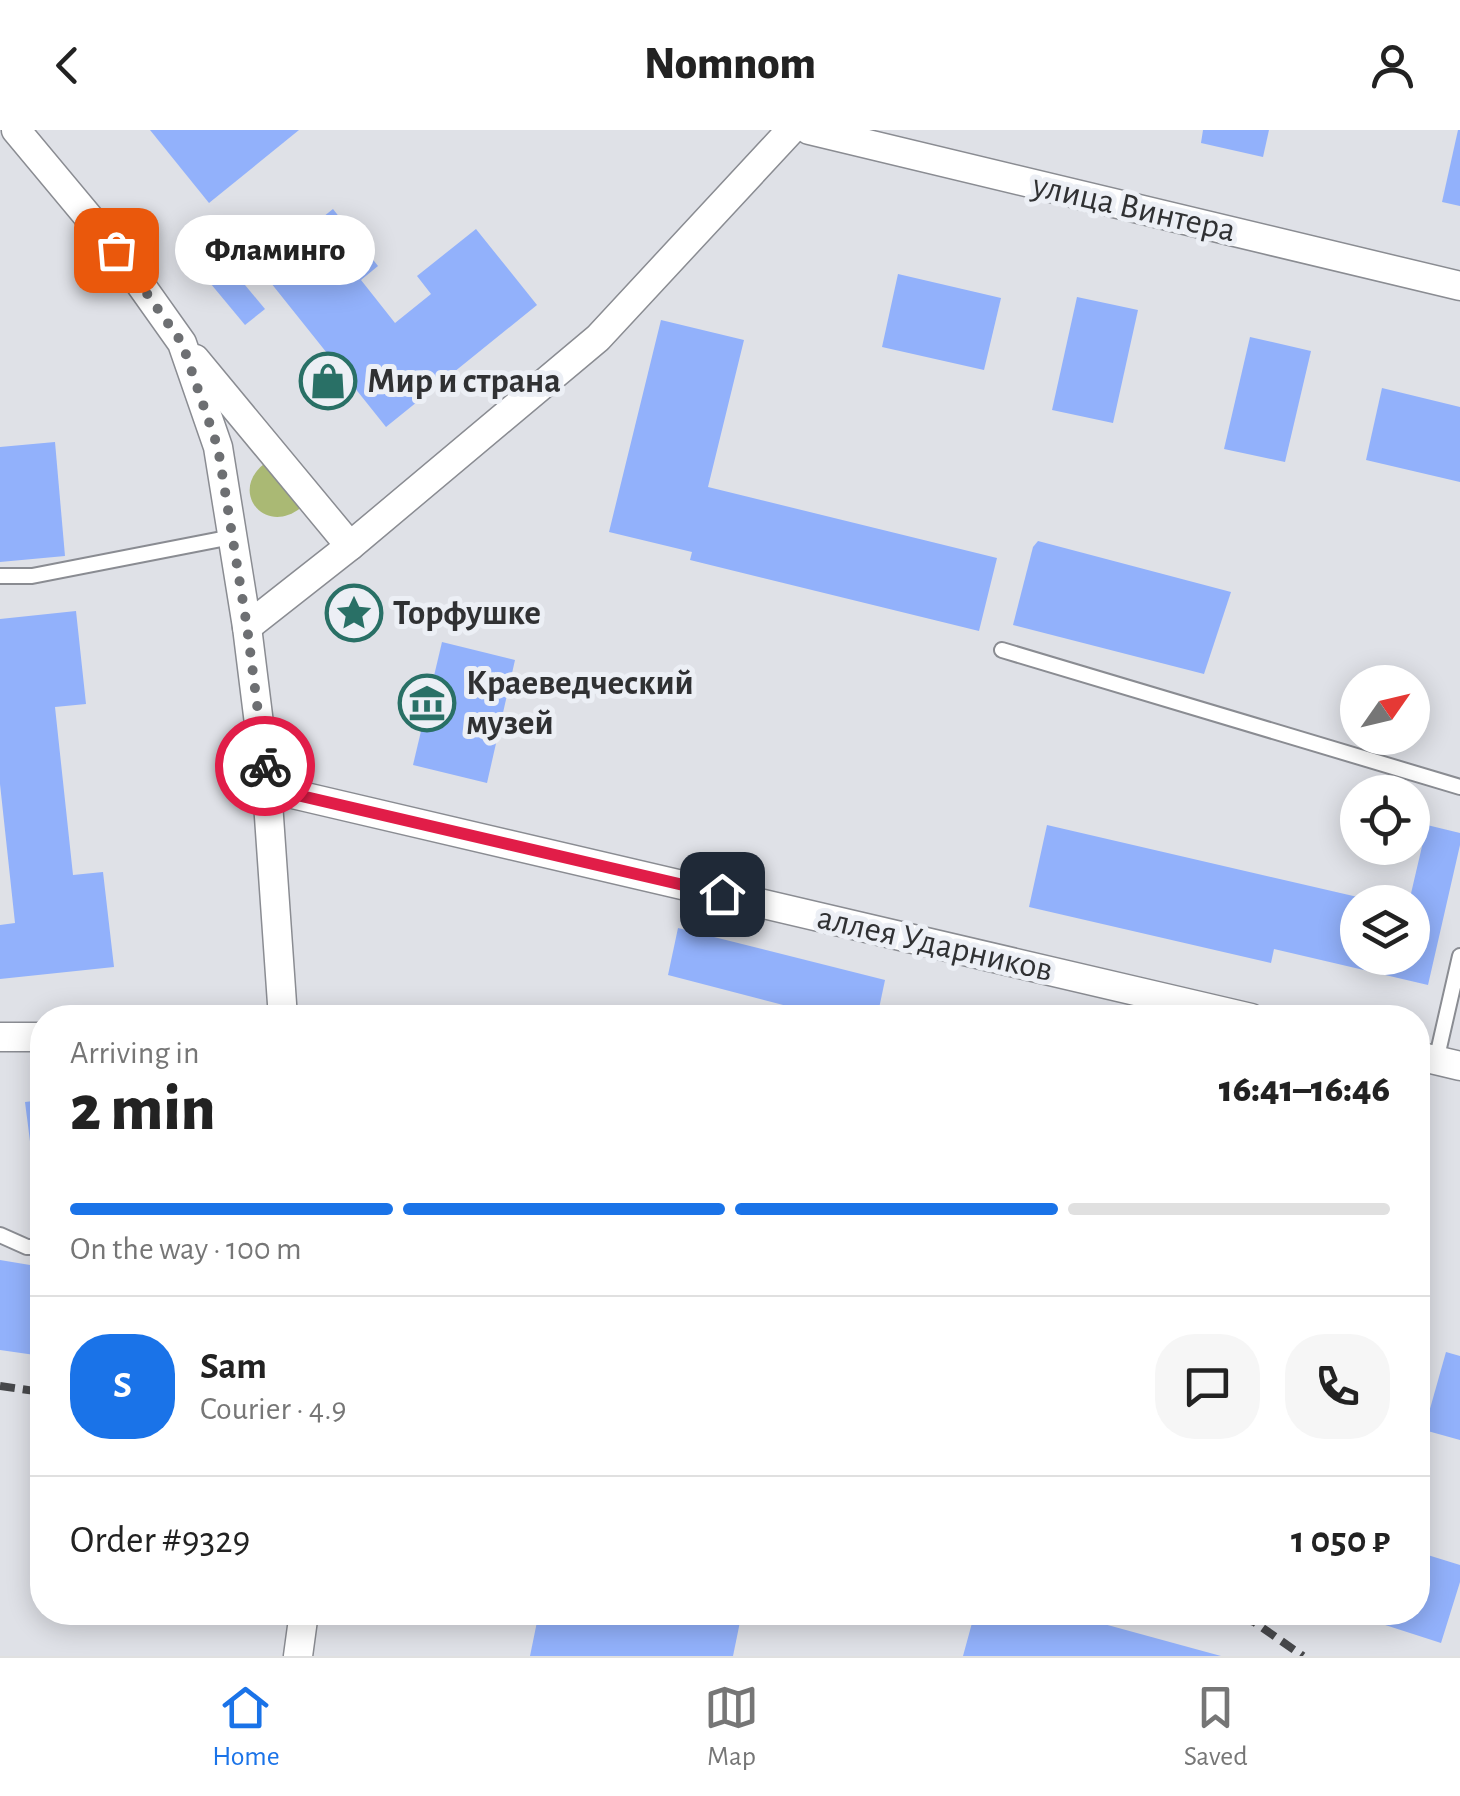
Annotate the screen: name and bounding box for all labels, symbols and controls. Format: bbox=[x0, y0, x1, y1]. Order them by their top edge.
icon: back bbox=[40, 38, 95, 93]
icon: person bbox=[1365, 38, 1420, 93]
text: Nomnom bbox=[644, 42, 816, 87]
street label: улица Винтера bbox=[1028, 167, 1239, 248]
pin bbox=[74, 208, 159, 293]
callout: Фламинго bbox=[176, 215, 376, 285]
icon: bag bbox=[89, 223, 144, 278]
text: Фламинго bbox=[205, 234, 345, 266]
shop icon: Мир и страна bbox=[298, 351, 358, 411]
place label: Мир и страна bbox=[367, 364, 561, 399]
place icon: Торфушке bbox=[324, 583, 384, 643]
place label: Торфушке bbox=[393, 596, 541, 631]
north arrow bbox=[1340, 665, 1430, 755]
map controls bbox=[1340, 665, 1430, 975]
place label: Краеведческий музей bbox=[466, 666, 694, 741]
museum icon: Краеведческий музей bbox=[397, 673, 457, 733]
courier bbox=[215, 716, 315, 816]
icon: bike bbox=[238, 739, 293, 794]
button: locate bbox=[1340, 775, 1430, 865]
pin bbox=[680, 852, 765, 937]
icon: home bbox=[695, 867, 750, 922]
button: layers bbox=[1340, 885, 1430, 975]
street label: аллея Ударников bbox=[814, 900, 1056, 988]
text: Arriving in bbox=[70, 1037, 199, 1069]
text: 16:41–16:46 bbox=[1219, 1071, 1390, 1109]
text: 2 min bbox=[70, 1077, 216, 1142]
text: On the way · 100 m bbox=[70, 1233, 302, 1265]
button: chat bbox=[1155, 1334, 1260, 1439]
button: phone bbox=[1285, 1334, 1390, 1439]
text: Sam bbox=[200, 1348, 267, 1386]
text: S bbox=[113, 1367, 132, 1405]
text: Courier · 4.9 bbox=[200, 1393, 347, 1425]
text: Order #9329 bbox=[70, 1522, 250, 1560]
text: 1 050 ₽ bbox=[1291, 1522, 1390, 1560]
tab: Home bbox=[212, 1680, 280, 1774]
tab: Map bbox=[704, 1680, 759, 1774]
tab: Saved bbox=[1184, 1680, 1248, 1774]

